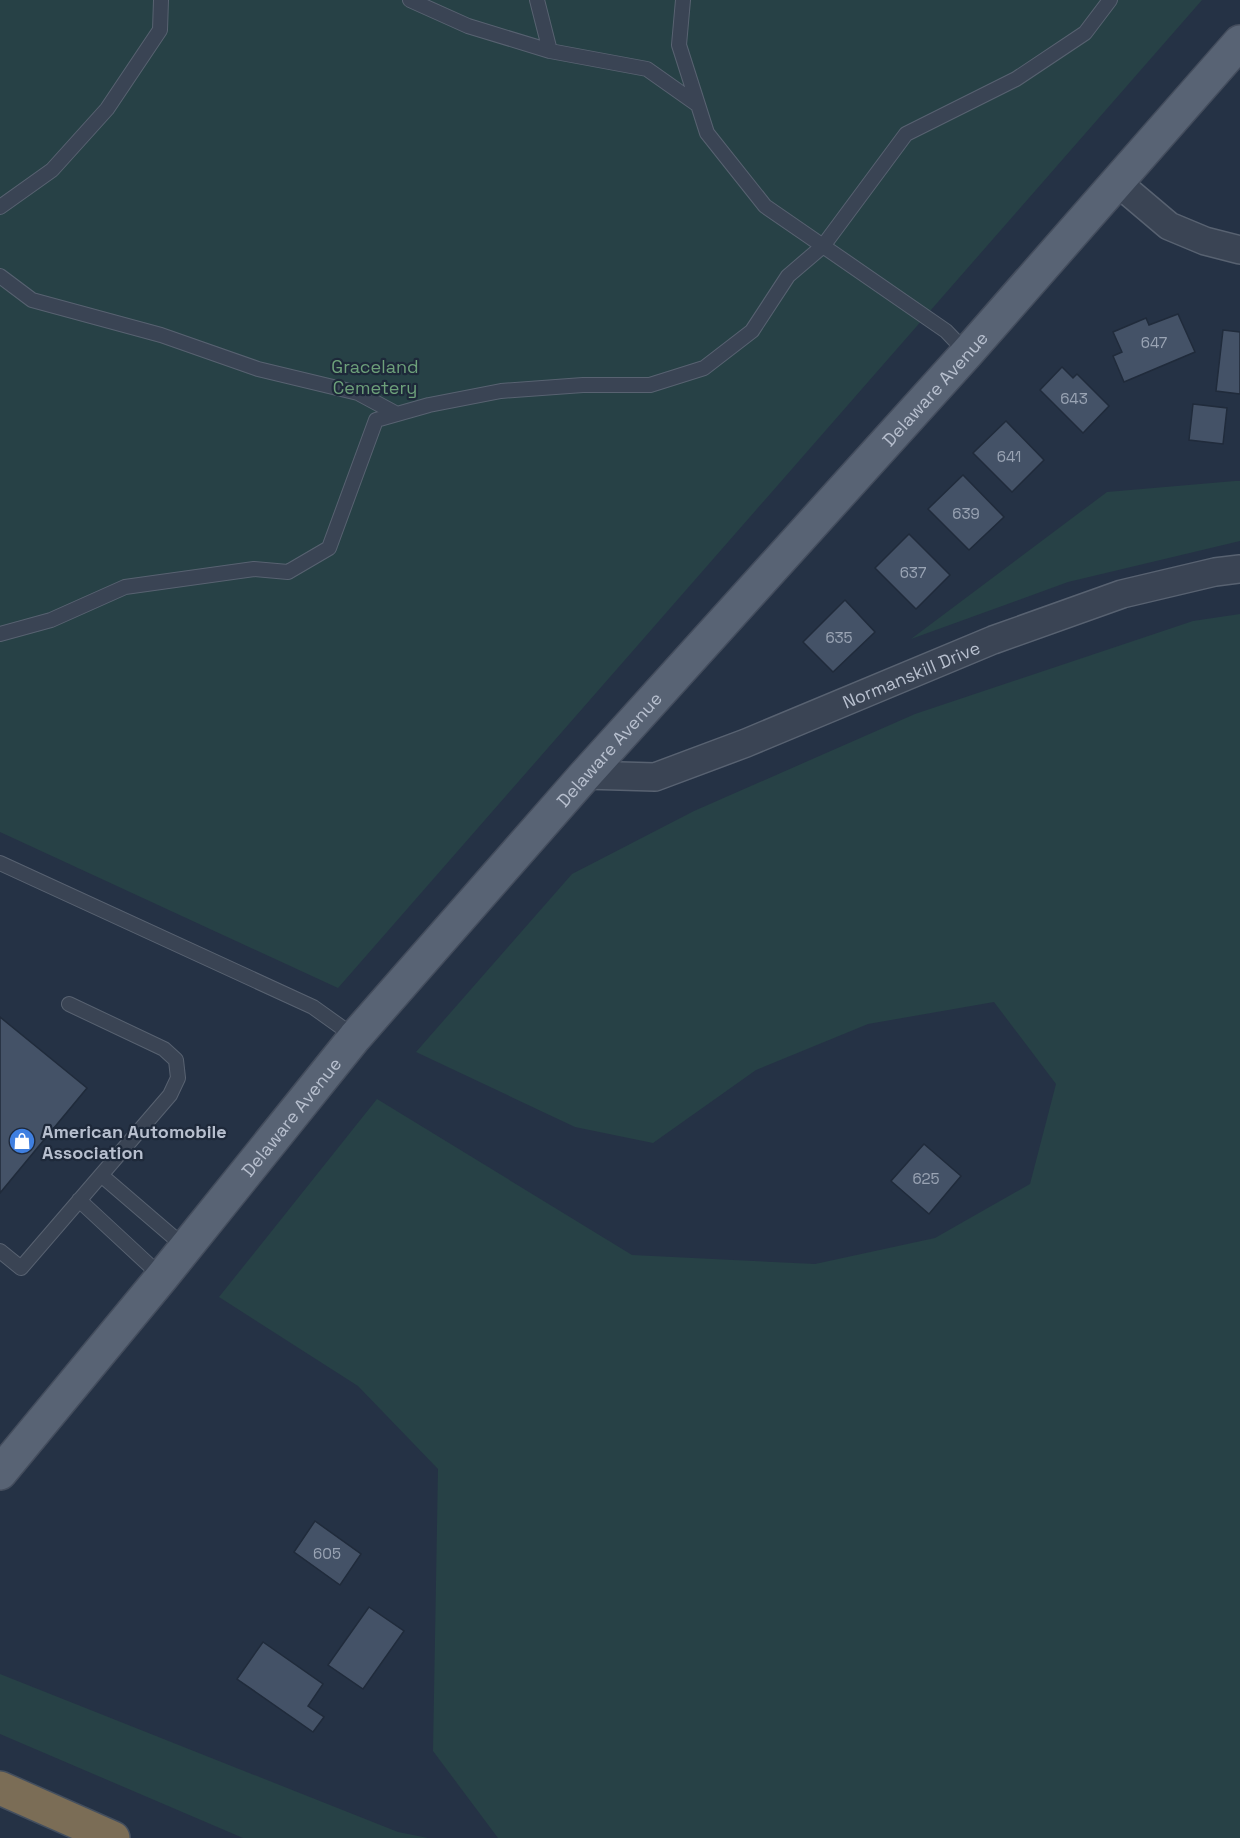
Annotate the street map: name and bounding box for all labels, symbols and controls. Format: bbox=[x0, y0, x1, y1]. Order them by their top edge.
street label: Delaware Avenue bbox=[877, 326, 992, 451]
house number: 647 bbox=[1141, 333, 1167, 352]
park label: Graceland Cemetery bbox=[331, 355, 419, 399]
house number: 643 bbox=[1060, 389, 1088, 408]
house number: 641 bbox=[997, 447, 1021, 466]
house number: 639 bbox=[952, 504, 980, 523]
house number: 637 bbox=[900, 563, 926, 582]
house number: 635 bbox=[825, 628, 853, 647]
street label: Normanskill Drive bbox=[839, 635, 983, 713]
street label: Delaware Avenue bbox=[551, 687, 666, 811]
street label: Delaware Avenue bbox=[236, 1052, 346, 1181]
place label: American Automobile Association bbox=[42, 1120, 227, 1164]
shop icon: American Automobile Association bbox=[7, 1126, 37, 1156]
house number: 625 bbox=[912, 1169, 940, 1188]
house number: 605 bbox=[313, 1544, 341, 1563]

